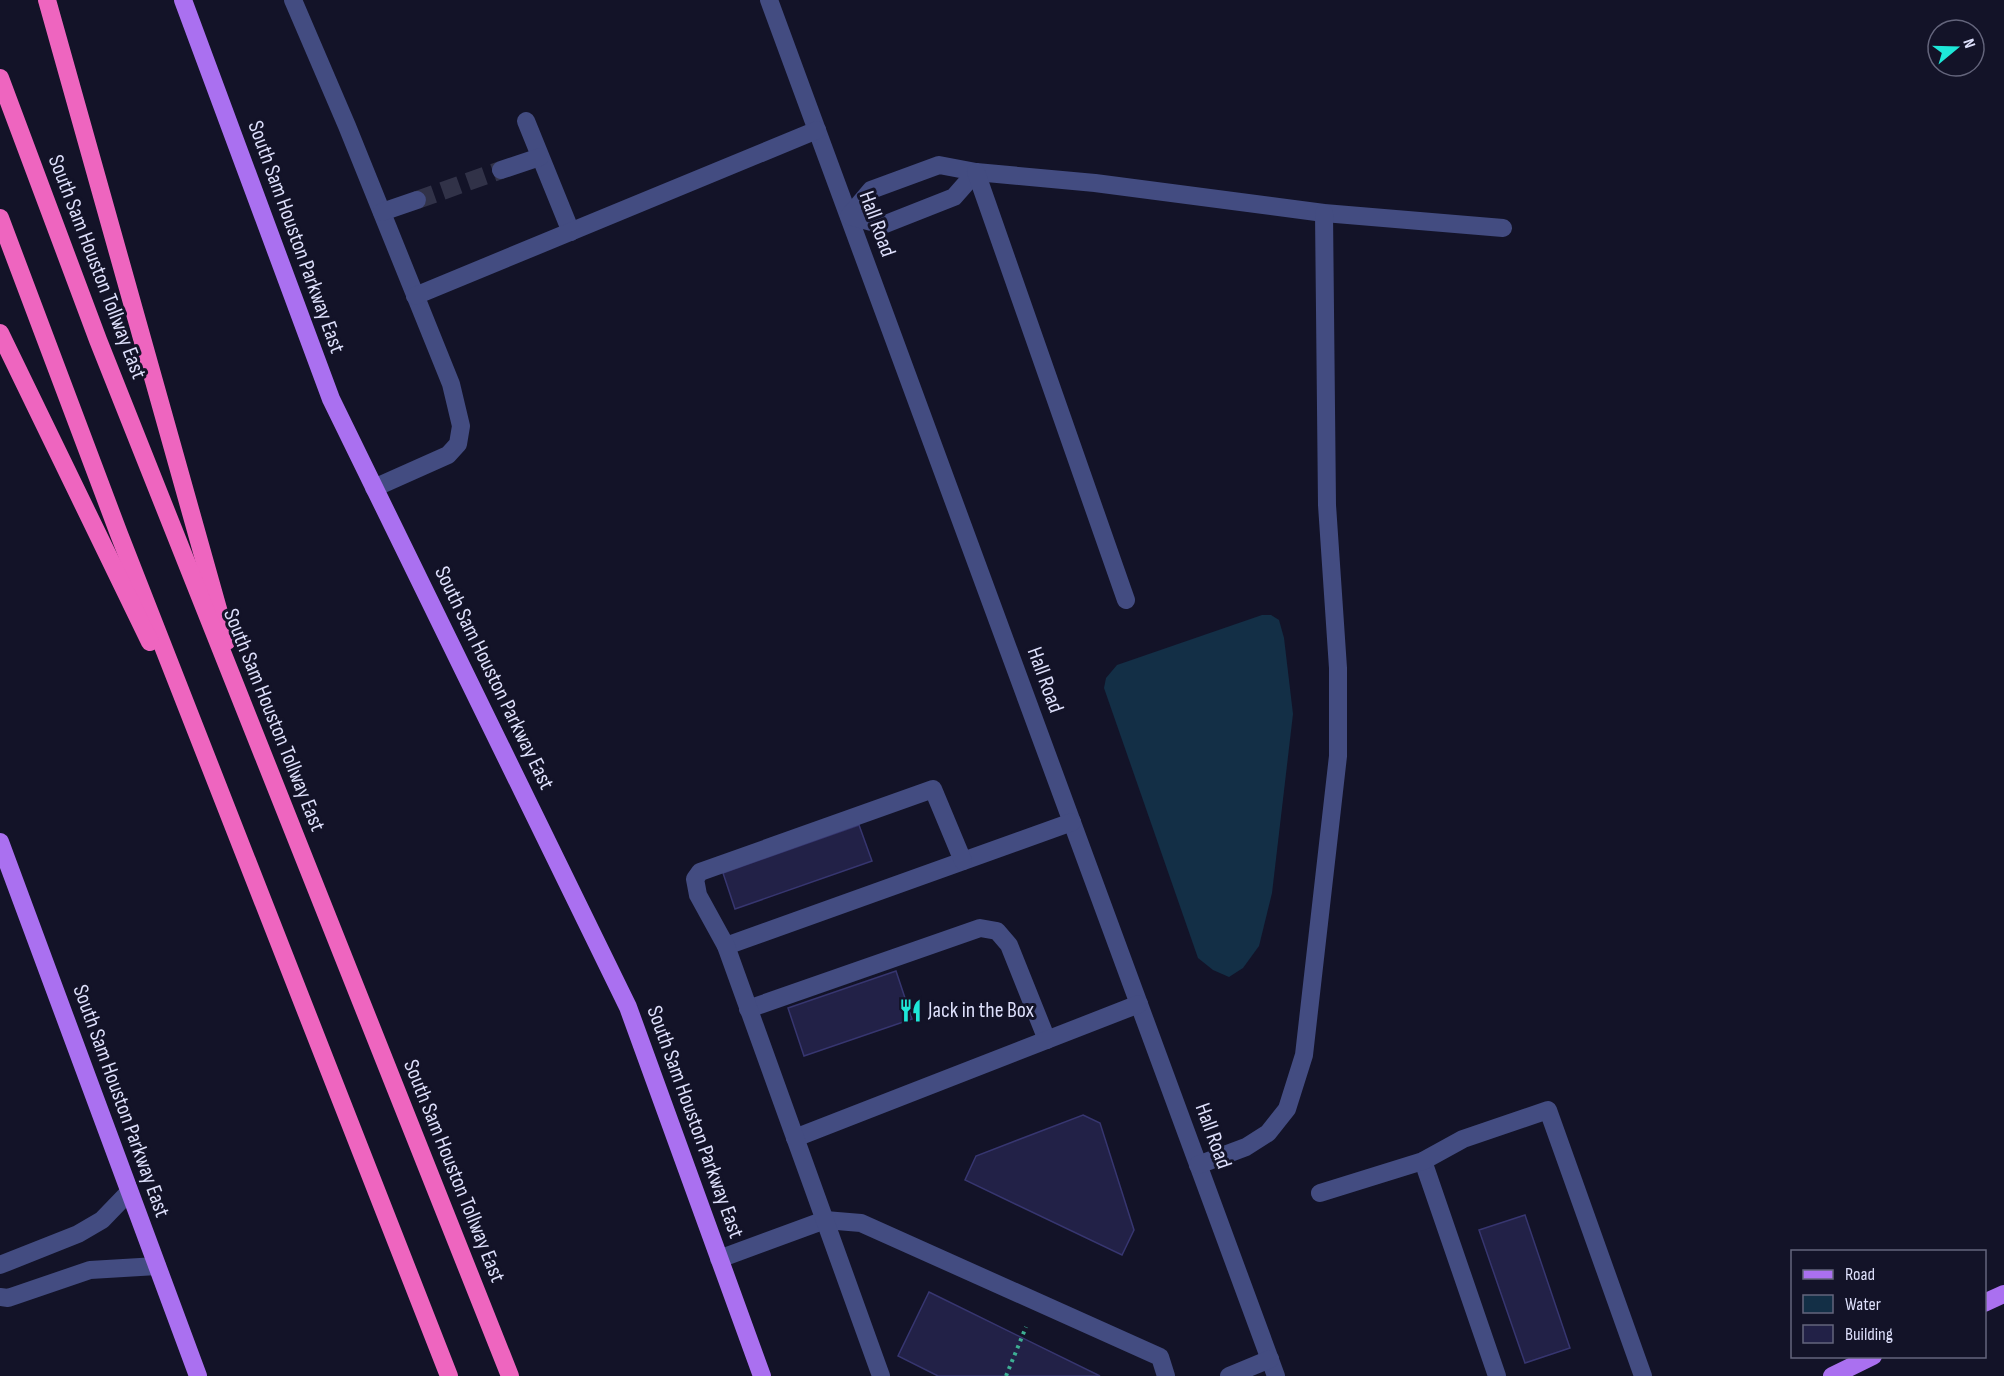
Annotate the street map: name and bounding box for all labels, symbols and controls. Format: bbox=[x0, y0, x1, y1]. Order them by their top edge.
north arrow bbox=[1926, 18, 1986, 78]
text: N bbox=[1958, 36, 1979, 51]
street label: South Sam Houston Parkway East bbox=[241, 117, 351, 357]
street label: South Sam Houston Tollway East bbox=[42, 151, 152, 383]
street label: Hall Road bbox=[853, 187, 901, 261]
street label: South Sam Houston Parkway East bbox=[428, 562, 560, 794]
street label: South Sam Houston Tollway East bbox=[217, 605, 331, 836]
street label: Hall Road bbox=[1021, 643, 1069, 717]
street label: South Sam Houston Parkway East bbox=[66, 981, 176, 1221]
restaurant icon: Jack in the Box bbox=[897, 997, 923, 1023]
place label: Jack in the Box bbox=[927, 997, 1035, 1024]
street label: South Sam Houston Parkway East bbox=[640, 1002, 750, 1242]
street label: South Sam Houston Tollway East bbox=[397, 1056, 511, 1287]
street label: Hall Road bbox=[1189, 1099, 1237, 1173]
legend bbox=[1791, 1250, 1986, 1358]
text: Road bbox=[1845, 1264, 1875, 1285]
text: Water bbox=[1845, 1294, 1881, 1315]
text: Building bbox=[1845, 1324, 1893, 1345]

